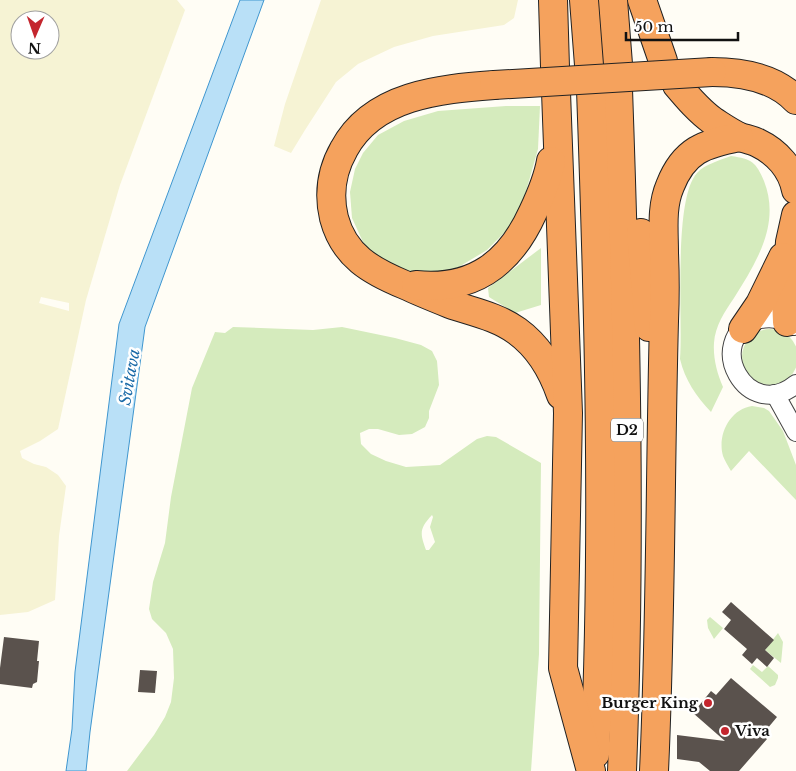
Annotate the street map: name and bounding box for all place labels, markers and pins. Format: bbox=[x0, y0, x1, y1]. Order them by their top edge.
place label: Burger King bbox=[601, 693, 699, 712]
marker: Burger King bbox=[702, 697, 714, 709]
place label: Viva bbox=[734, 721, 770, 740]
marker: Viva bbox=[719, 725, 731, 737]

